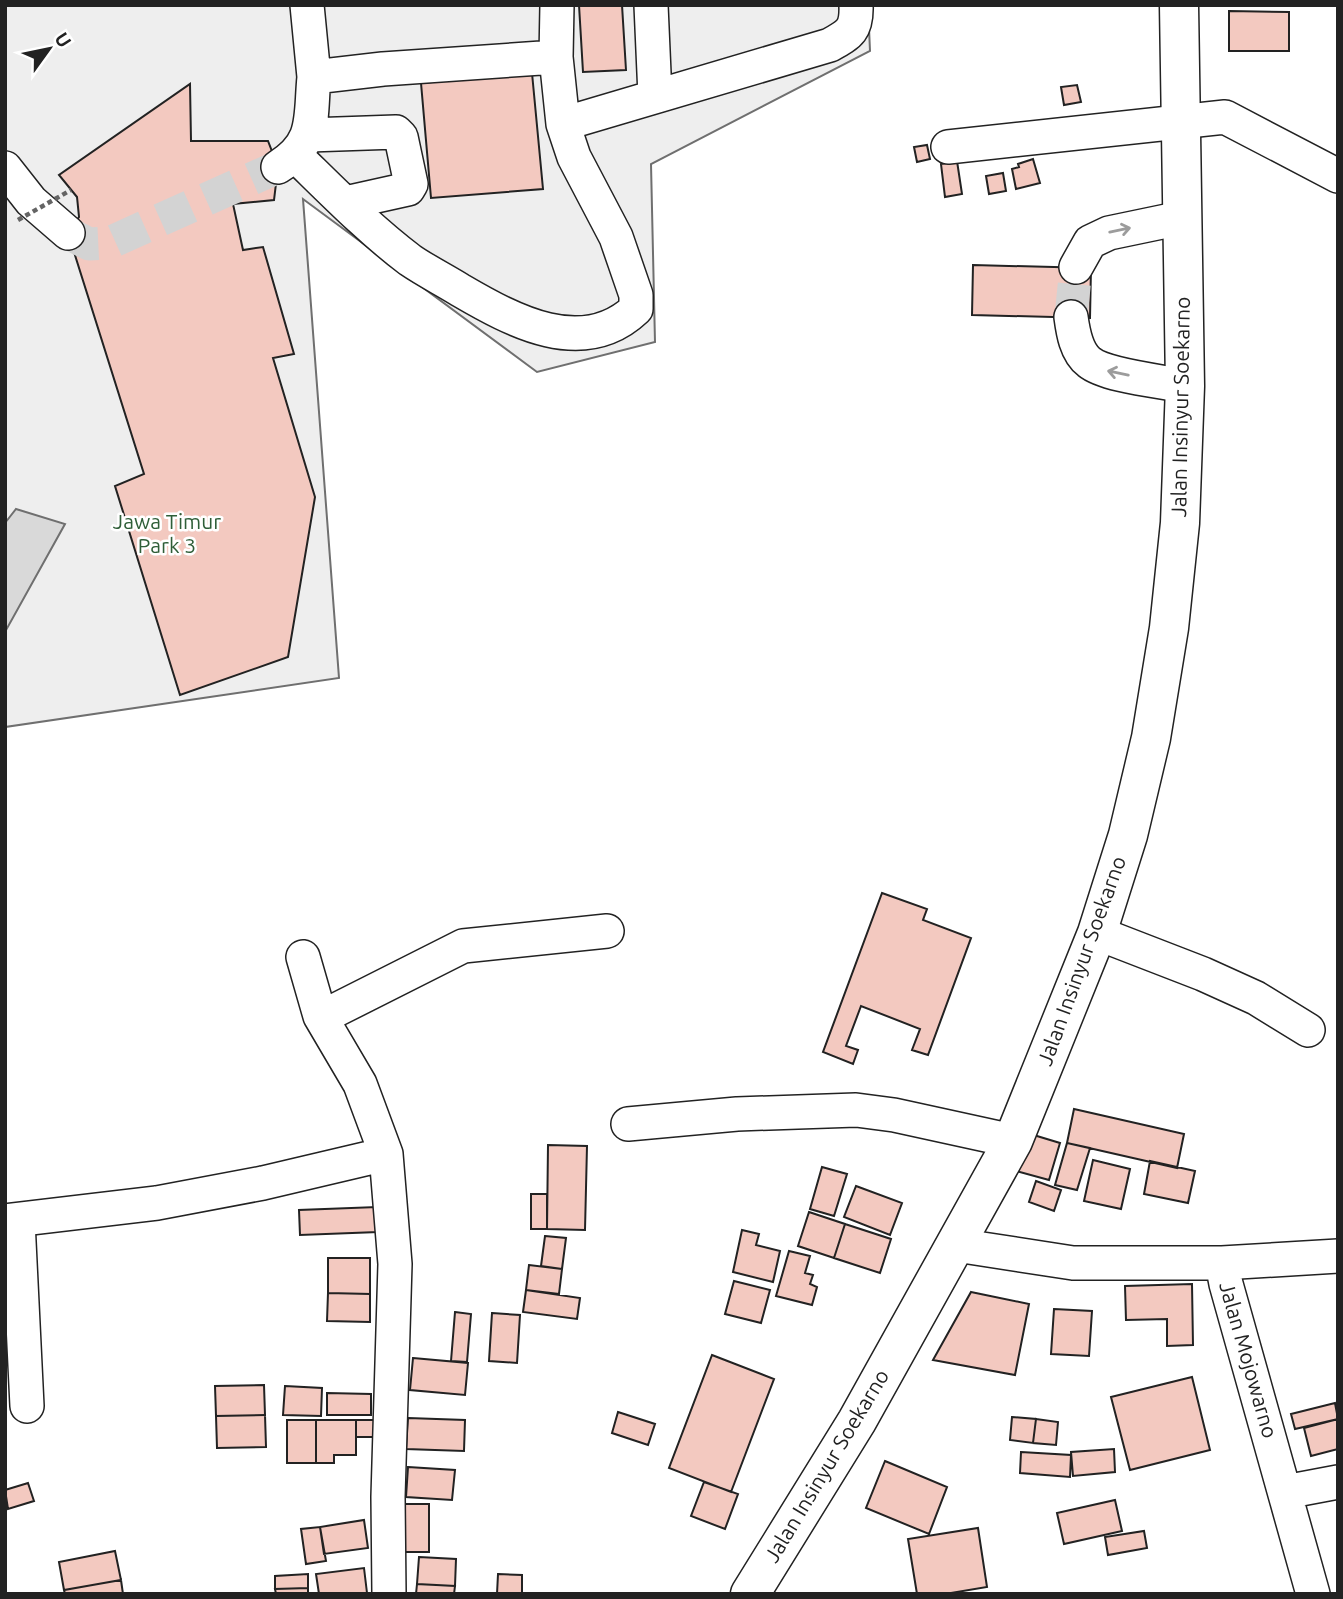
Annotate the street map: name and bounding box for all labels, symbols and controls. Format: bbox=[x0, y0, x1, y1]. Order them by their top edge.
north arrow bbox=[14, 14, 84, 84]
text: U bbox=[50, 28, 76, 51]
one-way arrow bbox=[1108, 223, 1131, 237]
street label: Jalan Insinyur Soekarno bbox=[1166, 296, 1194, 518]
one-way arrow bbox=[1107, 365, 1130, 379]
park label: Jawa Timur Park 3 bbox=[113, 509, 221, 557]
street label: Jalan Insinyur Soekarno bbox=[1032, 853, 1130, 1069]
street label: Jalan Mojowarno bbox=[1215, 1279, 1283, 1441]
street label: Jalan Insinyur Soekarno bbox=[759, 1365, 893, 1566]

